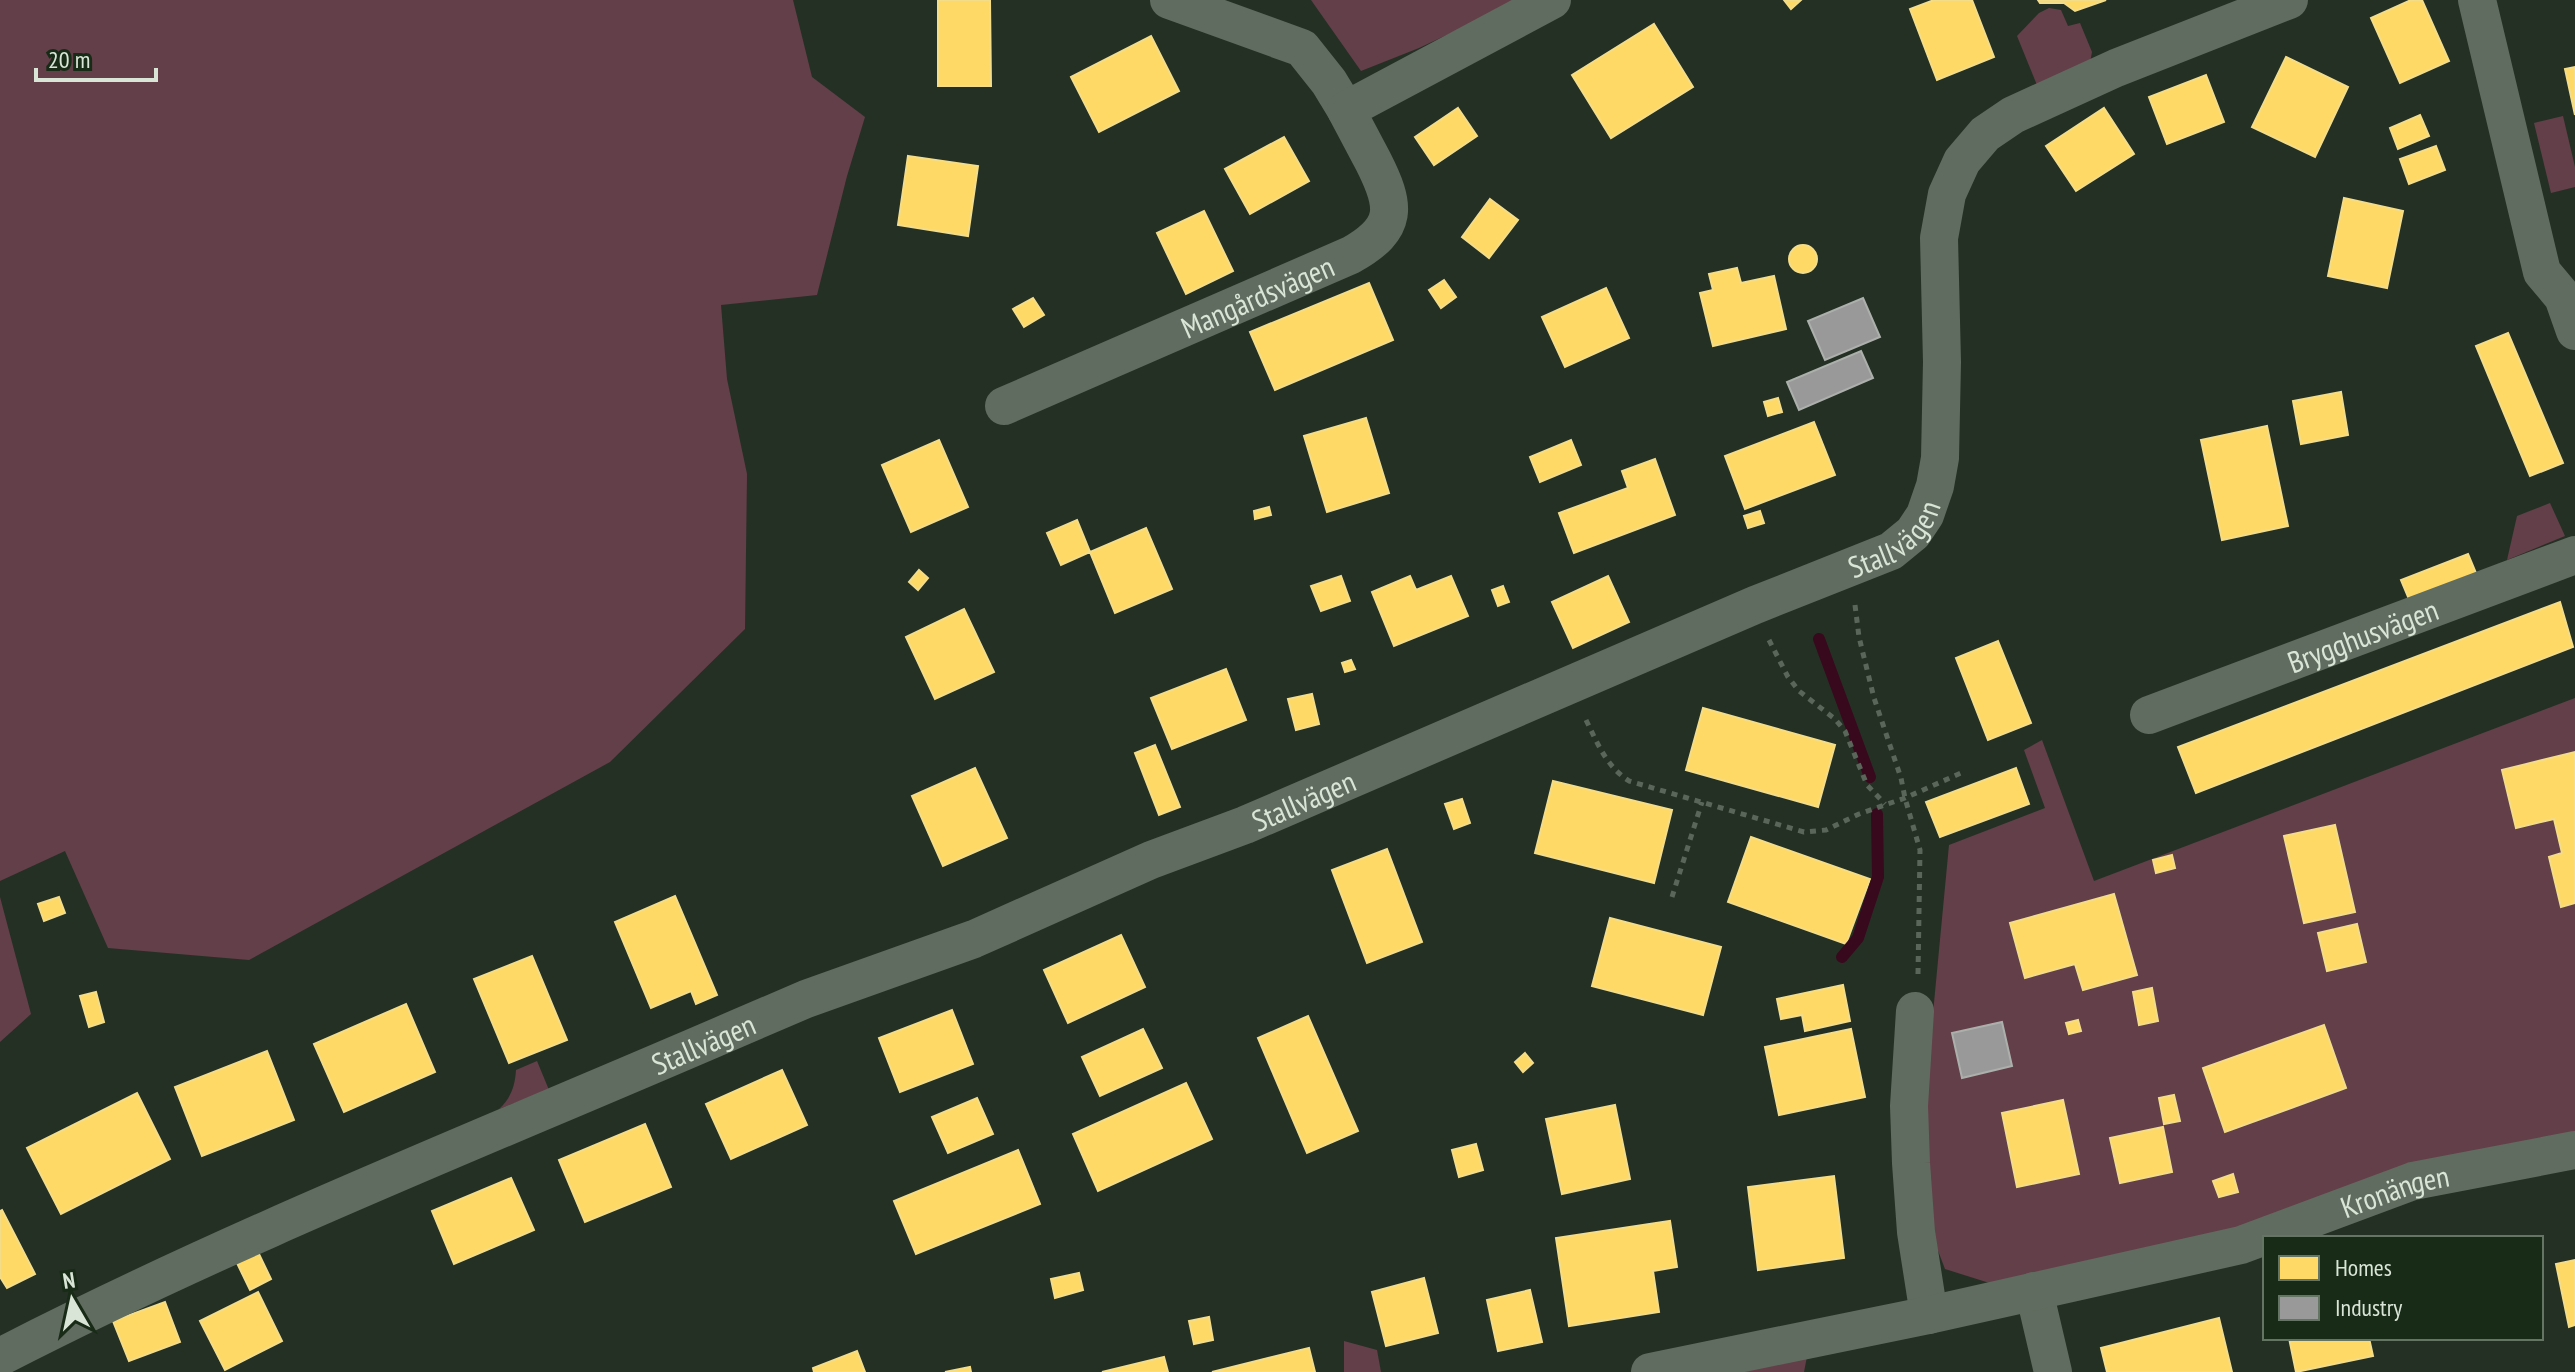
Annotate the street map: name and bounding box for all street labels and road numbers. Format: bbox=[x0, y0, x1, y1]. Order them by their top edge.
street label: Mangårdsvägen bbox=[1175, 246, 1340, 346]
street label: Stallvägen bbox=[1842, 495, 1948, 586]
street label: Brygghusvägen bbox=[2282, 589, 2443, 681]
street label: Stallvägen bbox=[1245, 760, 1361, 839]
street label: Stallvägen bbox=[645, 1004, 761, 1083]
street label: Kronängen bbox=[2335, 1155, 2452, 1226]

